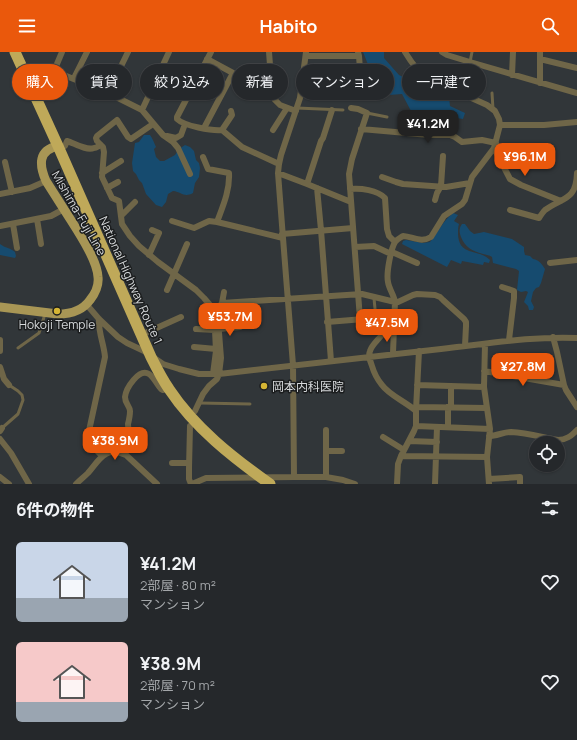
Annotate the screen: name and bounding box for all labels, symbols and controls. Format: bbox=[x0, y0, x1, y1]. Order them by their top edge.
text: Habito bbox=[260, 14, 317, 38]
icon: menu bbox=[16, 15, 38, 37]
icon: search bbox=[539, 15, 561, 37]
chip: 購入 bbox=[12, 64, 68, 100]
chip: 賃貸 bbox=[76, 64, 132, 100]
chip: 絞り込み bbox=[140, 64, 224, 100]
chip: 新着 bbox=[232, 64, 288, 100]
chip: マンション bbox=[296, 64, 394, 100]
chip: 一戸建て bbox=[402, 64, 486, 100]
pin: ¥41.2M bbox=[395, 110, 461, 144]
text: ¥41.2M bbox=[407, 114, 449, 132]
pin: ¥96.1M bbox=[492, 143, 558, 177]
text: ¥96.1M bbox=[503, 147, 547, 165]
street label: Mishima-Fuji Line bbox=[48, 167, 110, 259]
street label: National Highway Route 1 bbox=[95, 213, 167, 347]
pin: ¥53.7M bbox=[197, 303, 263, 337]
marker: Hokoji Temple bbox=[52, 306, 62, 316]
text: ¥53.7M bbox=[207, 307, 253, 325]
pin: ¥47.5M bbox=[354, 309, 420, 343]
text: ¥47.5M bbox=[365, 313, 409, 331]
place label: Hokoji Temple bbox=[19, 316, 95, 333]
pin: ¥27.8M bbox=[490, 353, 556, 387]
text: ¥27.8M bbox=[500, 357, 546, 375]
place label: 岡本内科医院 bbox=[272, 378, 344, 395]
marker: 岡本内科医院 bbox=[259, 381, 269, 391]
pin: ¥38.9M bbox=[82, 427, 148, 461]
text: ¥38.9M bbox=[92, 431, 138, 449]
map controls bbox=[529, 436, 565, 472]
button: locate bbox=[529, 436, 565, 472]
icon: filters bbox=[539, 497, 561, 519]
text: 6件の物件 bbox=[16, 498, 95, 521]
text: ¥41.2M bbox=[140, 552, 196, 575]
icon: home bbox=[48, 558, 96, 606]
icon: heart bbox=[539, 571, 561, 593]
text: 2部屋 · 80 m² bbox=[140, 576, 216, 594]
text: マンション bbox=[140, 595, 205, 613]
text: ¥38.9M bbox=[140, 652, 201, 675]
icon: home bbox=[48, 658, 96, 706]
icon: heart bbox=[539, 671, 561, 693]
text: 2部屋 · 70 m² bbox=[140, 676, 215, 694]
text: マンション bbox=[140, 695, 205, 713]

